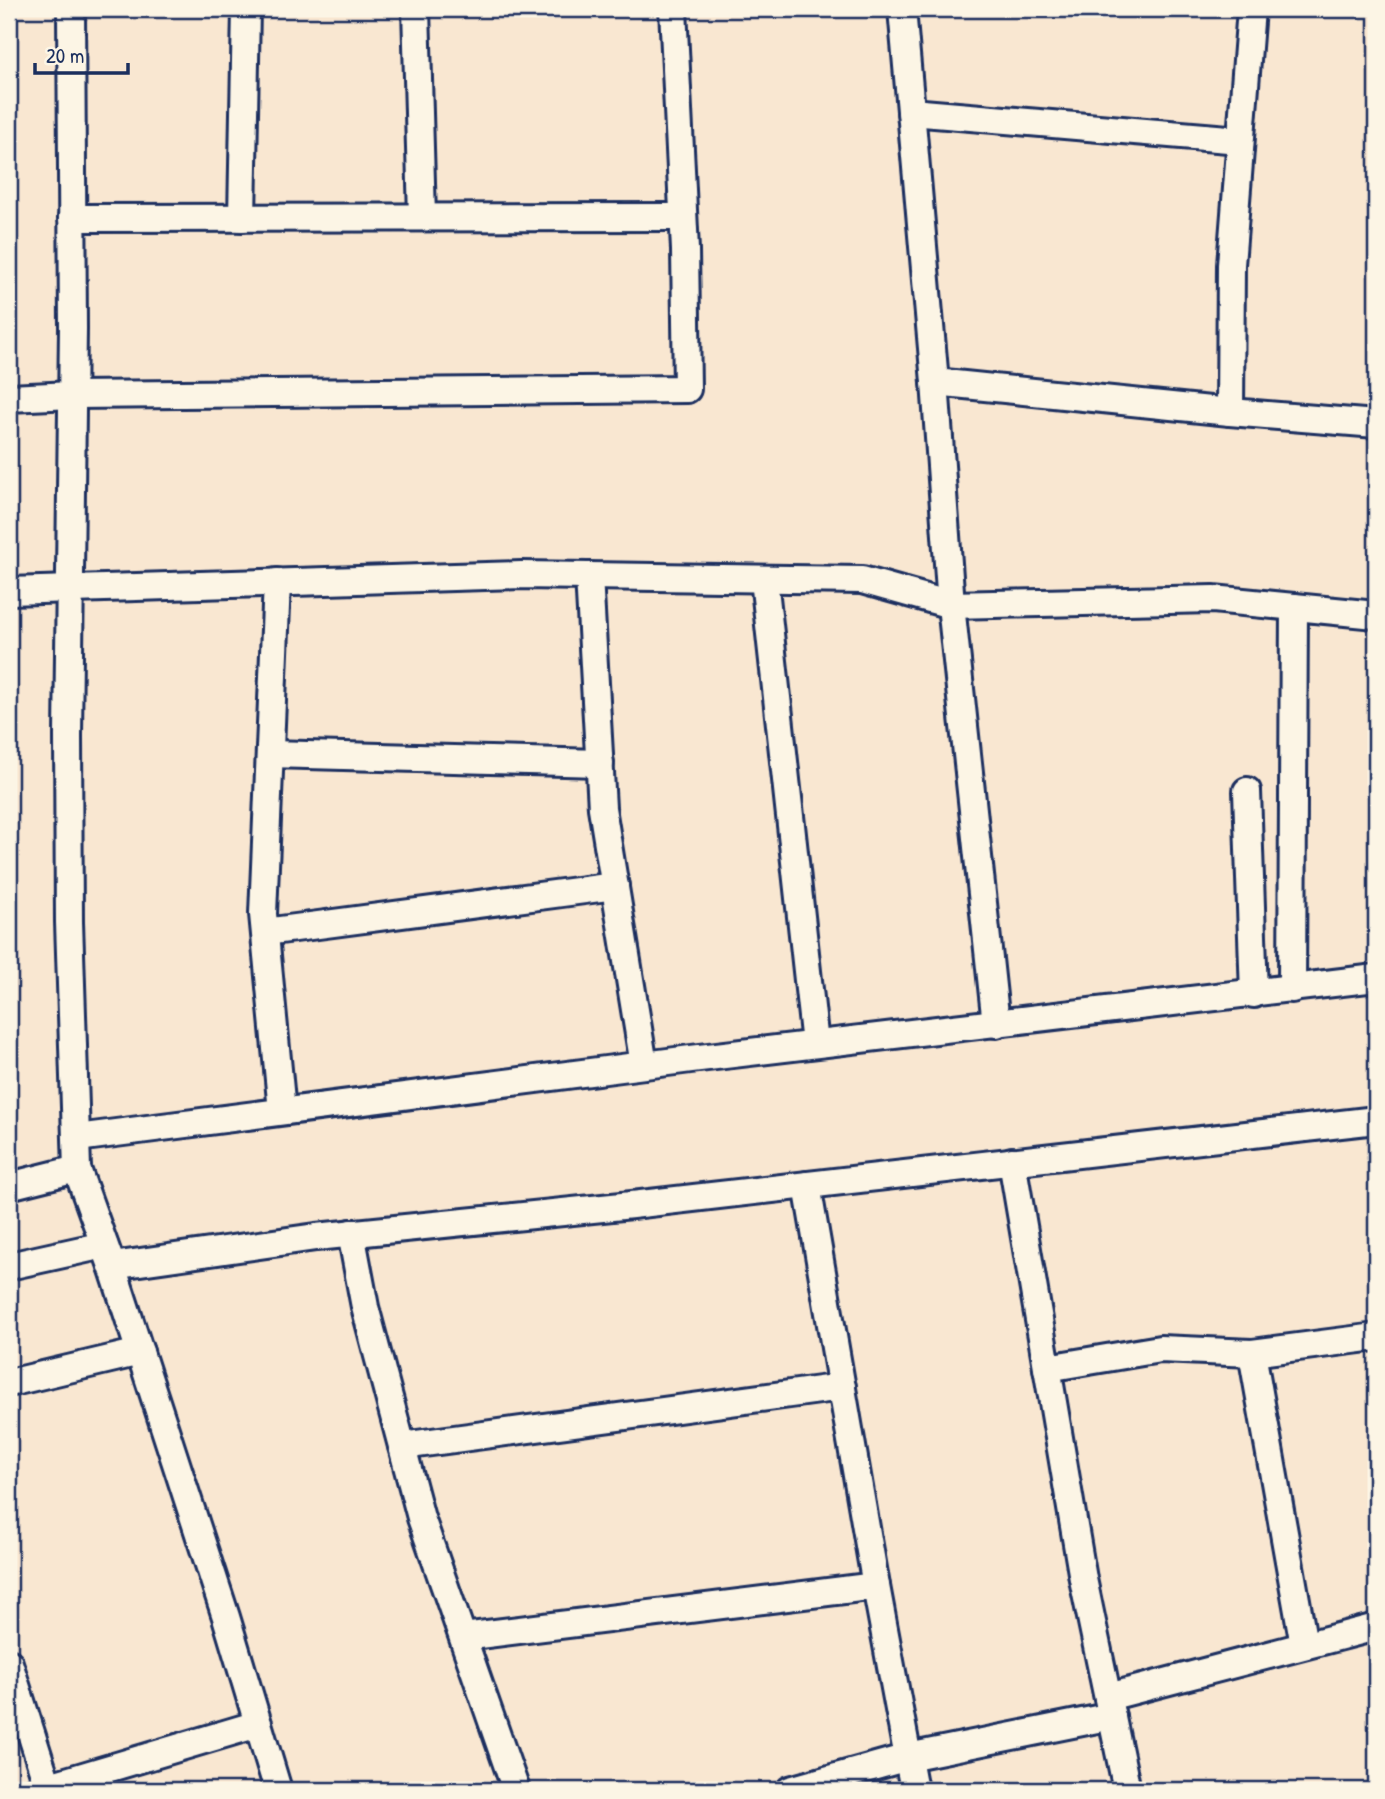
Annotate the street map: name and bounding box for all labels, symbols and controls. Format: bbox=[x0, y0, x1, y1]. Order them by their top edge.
scale bar bbox=[35, 32, 128, 76]
text: 20 m bbox=[46, 41, 84, 70]

